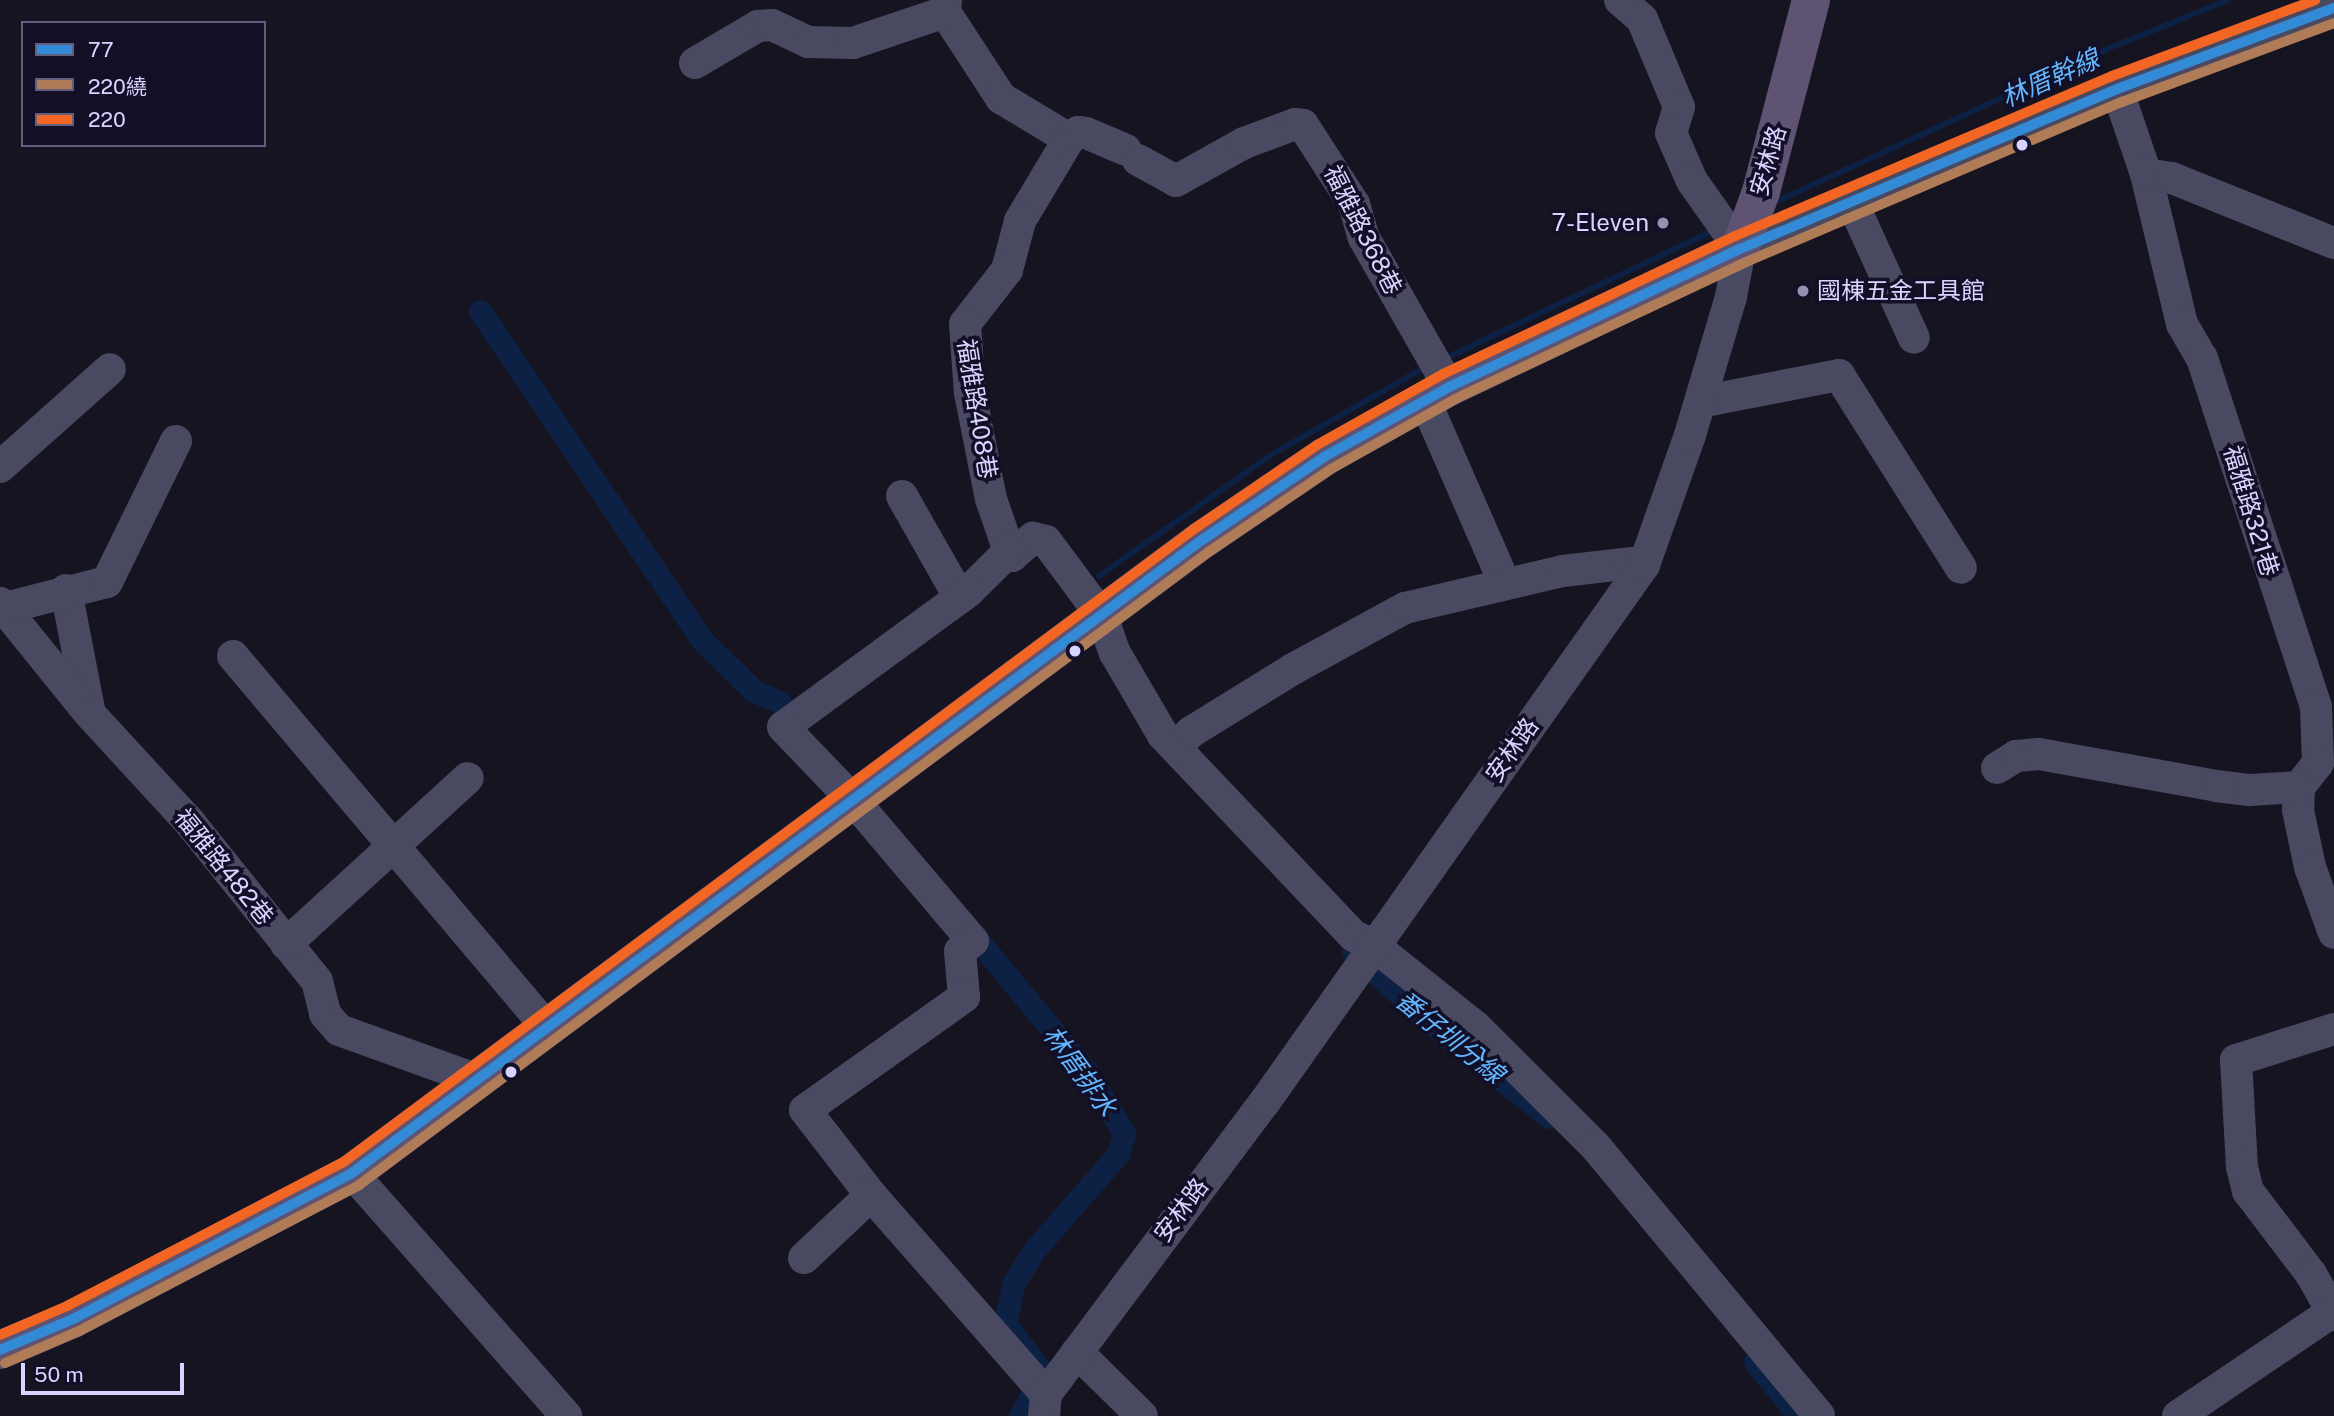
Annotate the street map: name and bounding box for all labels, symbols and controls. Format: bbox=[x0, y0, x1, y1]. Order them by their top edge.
legend bbox=[21, 21, 266, 147]
text: 77 bbox=[88, 37, 114, 62]
water label: 林厝幹線 bbox=[1996, 43, 2104, 113]
text: 220繞 bbox=[88, 74, 147, 99]
text: 220 bbox=[88, 107, 126, 132]
street label: 安林路 bbox=[1744, 122, 1792, 200]
unlabelled marker bbox=[2015, 138, 2029, 152]
street label: 福雅路368巷 bbox=[1318, 161, 1408, 299]
place label: 7-Eleven bbox=[1552, 209, 1649, 237]
marker: 7-Eleven bbox=[1655, 215, 1671, 231]
place label: 國棟五金工具館 bbox=[1817, 277, 1985, 305]
marker: 國棟五金工具館 bbox=[1795, 283, 1811, 299]
street label: 福雅路408巷 bbox=[952, 337, 1002, 481]
street label: 福雅路321巷 bbox=[2217, 442, 2285, 580]
unlabelled marker bbox=[1068, 644, 1082, 658]
street label: 安林路 bbox=[1480, 712, 1544, 788]
street label: 福雅路482巷 bbox=[168, 803, 280, 931]
water label: 番仔圳分線 bbox=[1390, 984, 1510, 1090]
water label: 林厝排水 bbox=[1037, 1020, 1123, 1122]
unlabelled marker bbox=[504, 1065, 518, 1079]
street label: 安林路 bbox=[1148, 1173, 1214, 1247]
scale bar bbox=[24, 1350, 187, 1394]
text: 50 m bbox=[34, 1362, 84, 1387]

